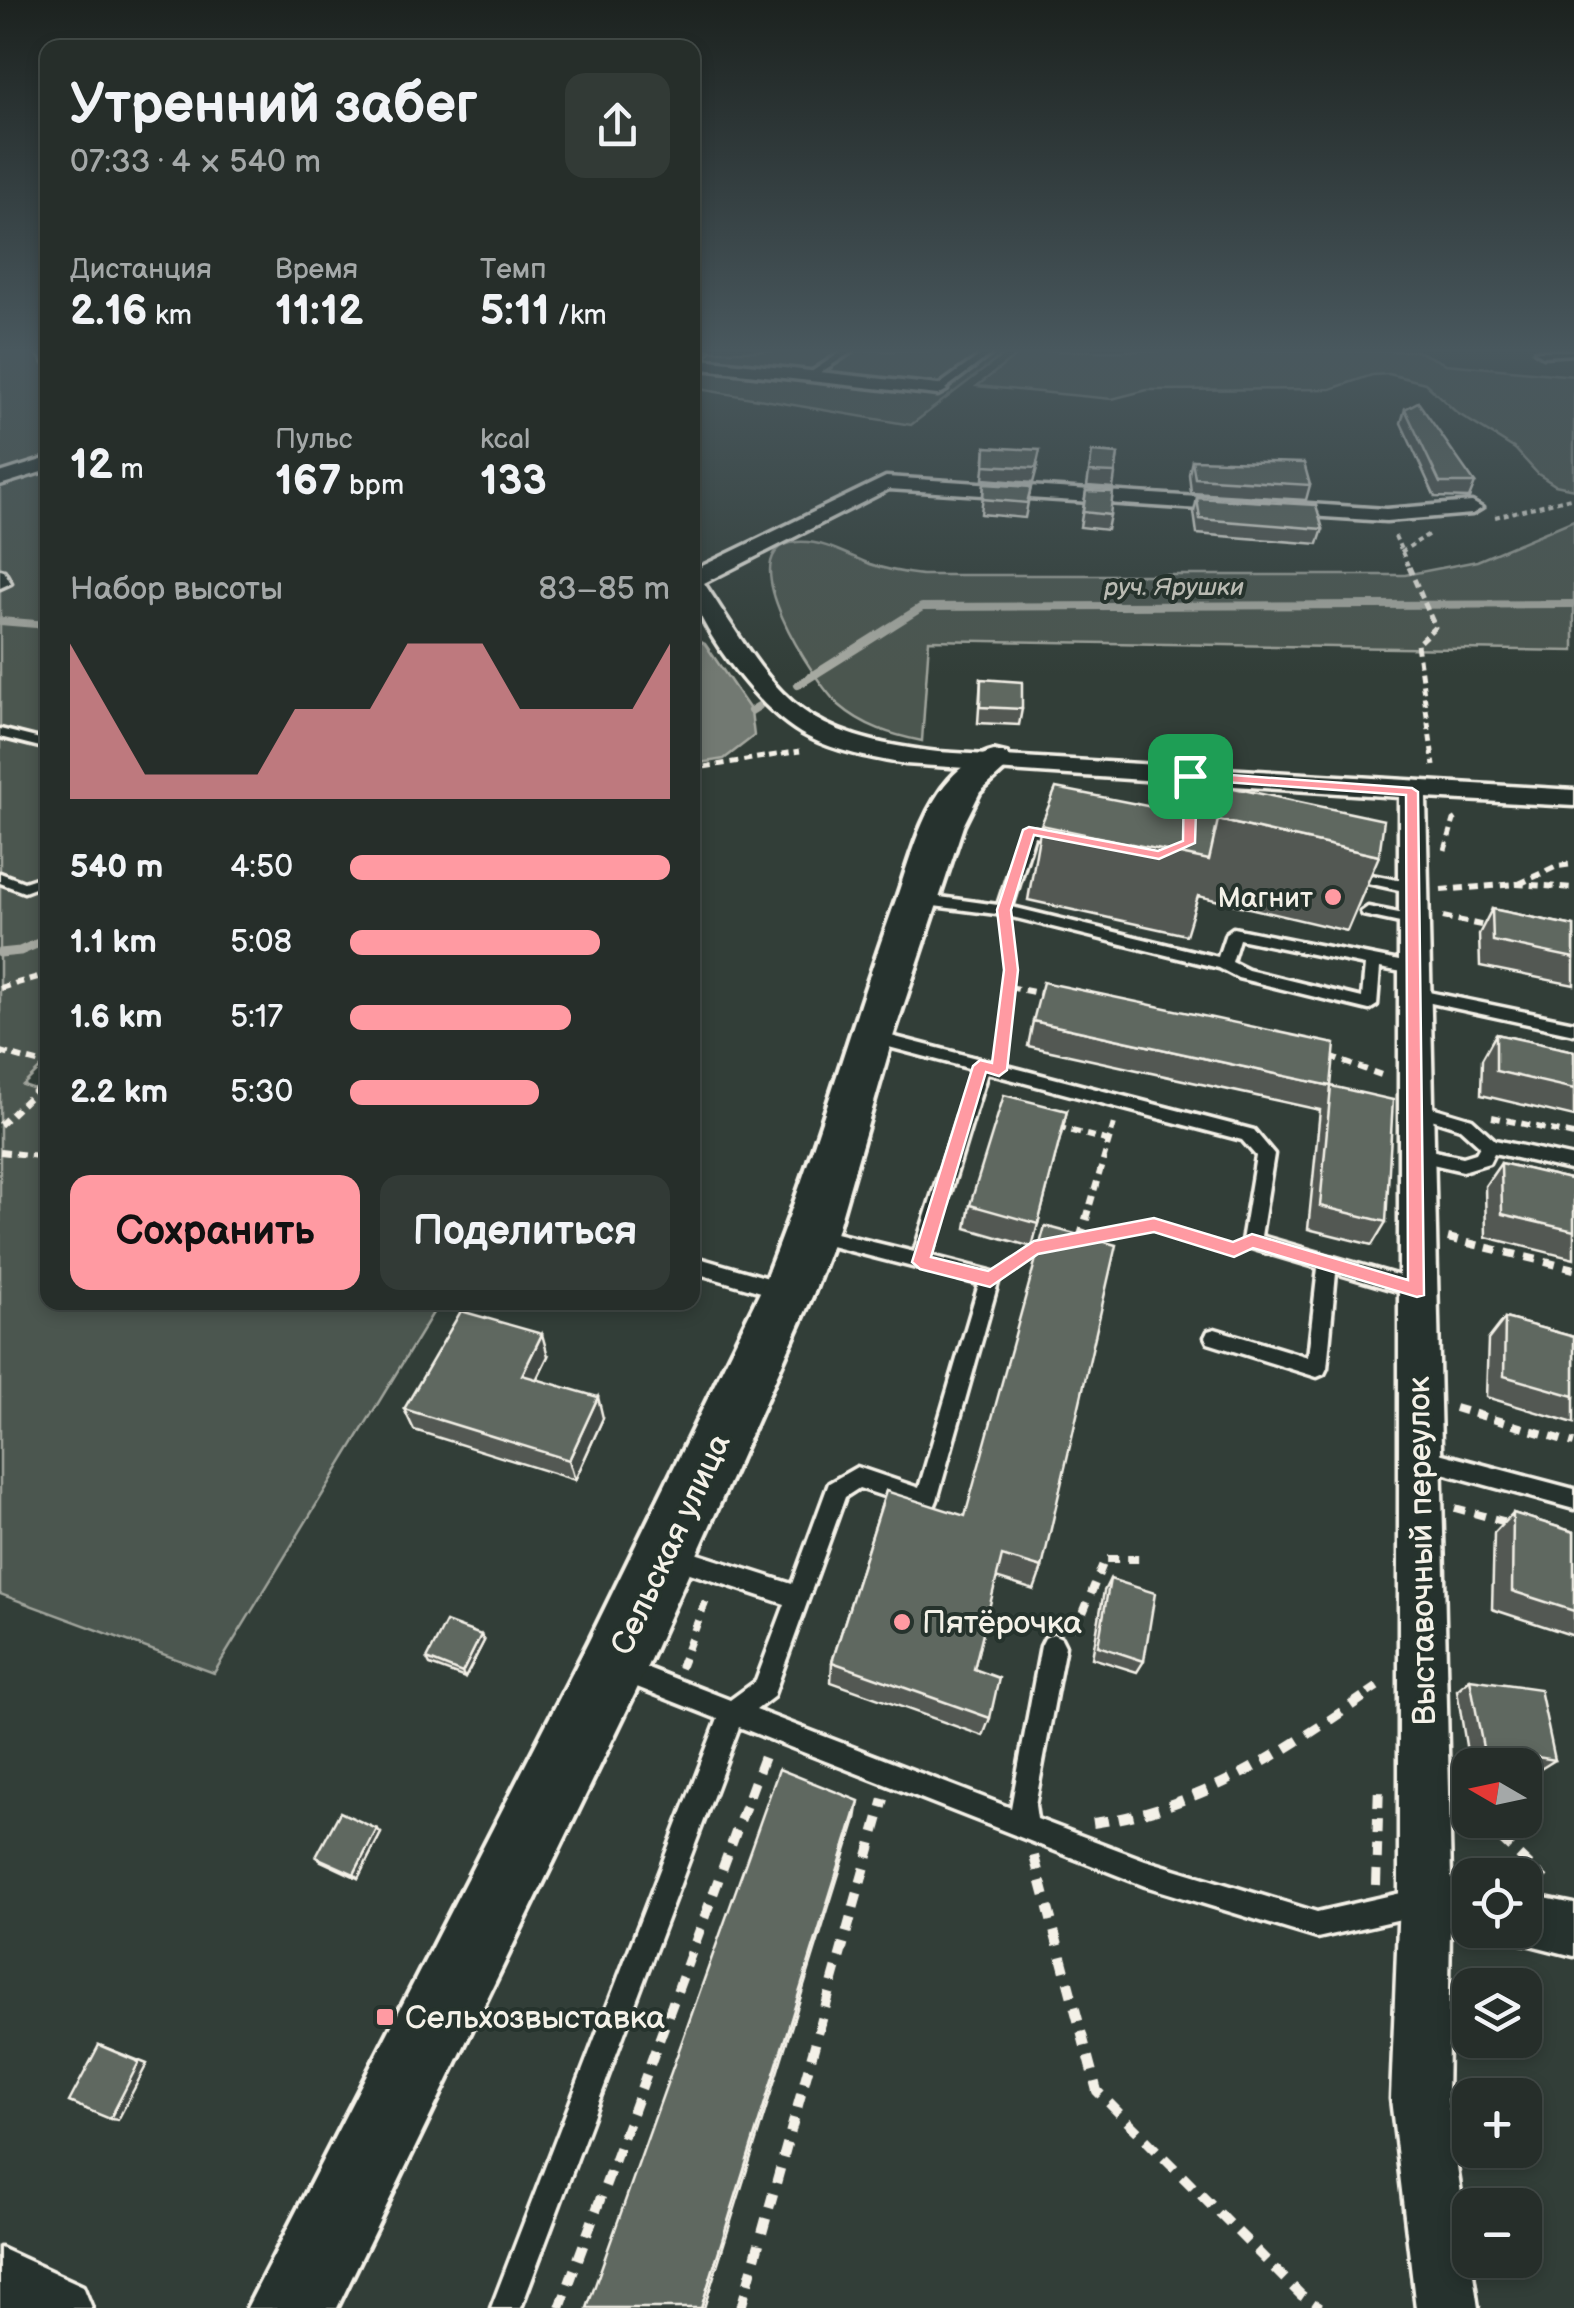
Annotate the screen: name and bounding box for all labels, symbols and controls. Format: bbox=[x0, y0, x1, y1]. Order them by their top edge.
text: Утренний забег bbox=[70, 72, 478, 139]
button: share bbox=[565, 73, 670, 178]
text: 07:33 · 4 × 540 m bbox=[70, 143, 321, 182]
text: Дистанция bbox=[70, 253, 212, 286]
text: Время bbox=[275, 253, 358, 286]
text: Темп bbox=[480, 253, 547, 286]
text: 2.16 bbox=[70, 286, 148, 337]
text: 11:12 bbox=[275, 286, 363, 337]
text: 5:11 bbox=[480, 286, 550, 337]
text: km bbox=[148, 299, 192, 332]
text: /km bbox=[550, 299, 607, 332]
text: Пульс bbox=[275, 423, 352, 456]
text: kcal bbox=[480, 423, 530, 456]
text: 12 bbox=[70, 440, 113, 491]
text: m bbox=[113, 453, 144, 486]
text: 167 bbox=[275, 456, 341, 507]
text: 133 bbox=[480, 456, 547, 507]
text: bpm bbox=[341, 469, 404, 502]
text: Набор высоты bbox=[70, 570, 283, 609]
text: 83–85 m bbox=[538, 570, 670, 609]
water label: руч. Ярушки bbox=[1103, 572, 1244, 603]
pin bbox=[1148, 734, 1233, 819]
icon: arrive bbox=[1163, 749, 1218, 804]
text: 540 m bbox=[70, 848, 163, 887]
text: 4:50 bbox=[230, 848, 293, 887]
place label: Магнит bbox=[1218, 882, 1313, 915]
marker: Магнит bbox=[1322, 886, 1344, 908]
text: 1.1 km bbox=[70, 923, 157, 962]
text: 5:08 bbox=[230, 923, 292, 962]
text: 1.6 km bbox=[70, 998, 163, 1037]
text: 5:17 bbox=[230, 998, 283, 1037]
text: 2.2 km bbox=[70, 1073, 168, 1112]
text: 5:30 bbox=[230, 1073, 293, 1112]
button: Сохранить bbox=[70, 1175, 360, 1290]
button: Поделиться bbox=[380, 1175, 670, 1290]
street label: Выставочный переулок bbox=[1400, 1376, 1445, 1726]
street label: Сельская улица bbox=[603, 1428, 740, 1661]
place label: Пятёрочка bbox=[922, 1604, 1082, 1643]
marker: Пятёрочка bbox=[891, 1611, 913, 1633]
north arrow bbox=[1452, 1748, 1542, 1838]
map controls bbox=[1452, 1748, 1542, 2278]
button: locate bbox=[1452, 1858, 1542, 1948]
button: layers bbox=[1452, 1968, 1542, 2058]
place label: Сельхозвыставка bbox=[405, 1999, 665, 2038]
marker: Сельхозвыставка bbox=[374, 2006, 396, 2028]
button: + bbox=[1452, 2078, 1542, 2168]
button: − bbox=[1452, 2188, 1542, 2278]

